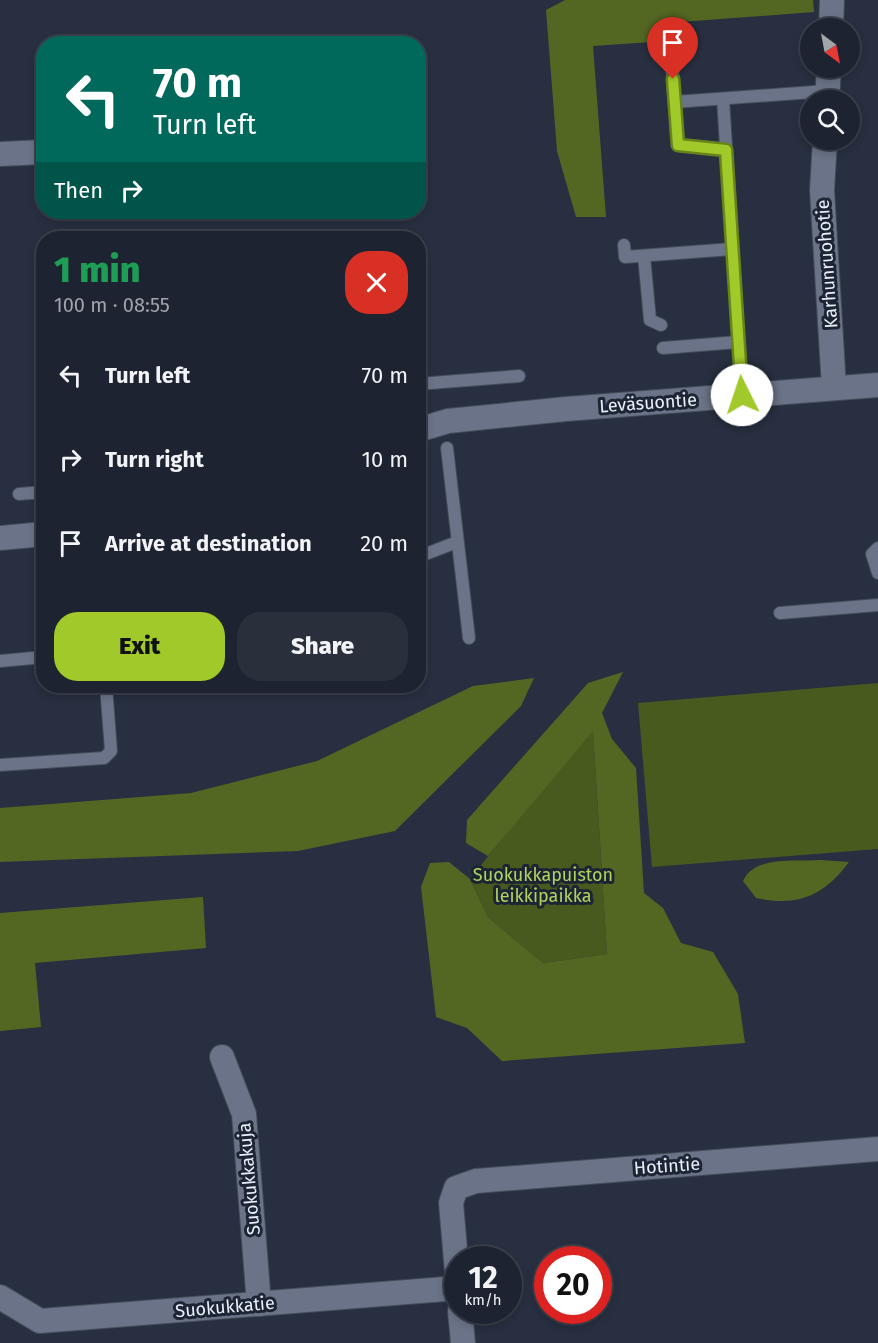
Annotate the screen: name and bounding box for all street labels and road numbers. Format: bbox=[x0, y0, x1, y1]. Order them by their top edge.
street label: Karhunruohotie bbox=[812, 199, 842, 329]
street label: Leväsuontie bbox=[598, 389, 698, 417]
street label: Suokukkakuja bbox=[233, 1122, 265, 1236]
street label: Hotintie bbox=[633, 1153, 701, 1179]
street label: Suokukkatie bbox=[174, 1292, 276, 1322]

